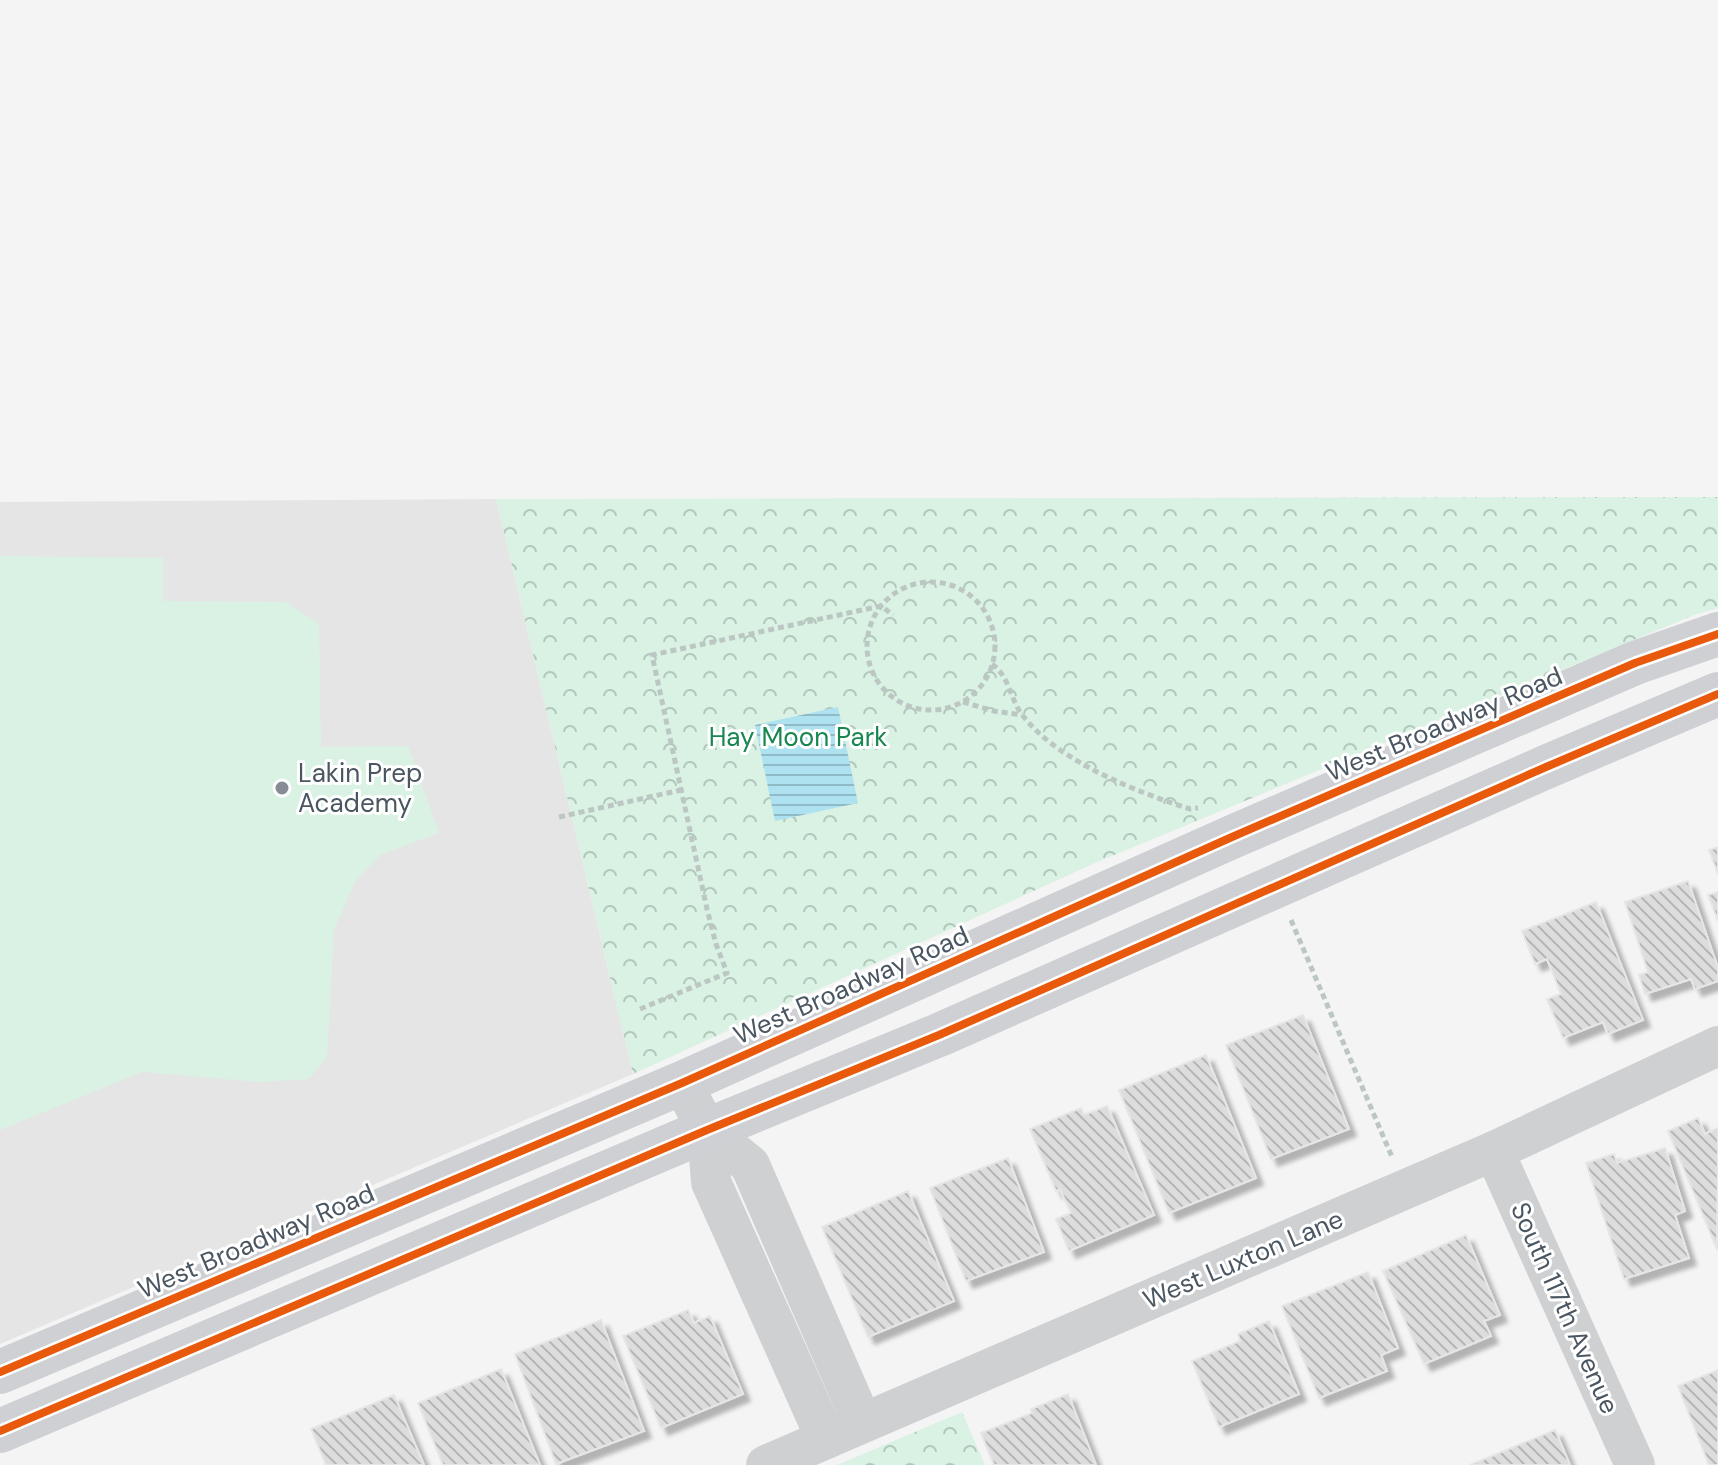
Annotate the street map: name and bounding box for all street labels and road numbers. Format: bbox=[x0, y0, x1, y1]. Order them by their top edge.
street label: West Broadway Road bbox=[1321, 659, 1567, 789]
street label: West Broadway Road bbox=[728, 918, 974, 1052]
street label: West Broadway Road bbox=[133, 1176, 379, 1306]
street label: South 117th Avenue bbox=[1503, 1197, 1627, 1419]
street label: West Luxton Lane bbox=[1138, 1201, 1348, 1317]

